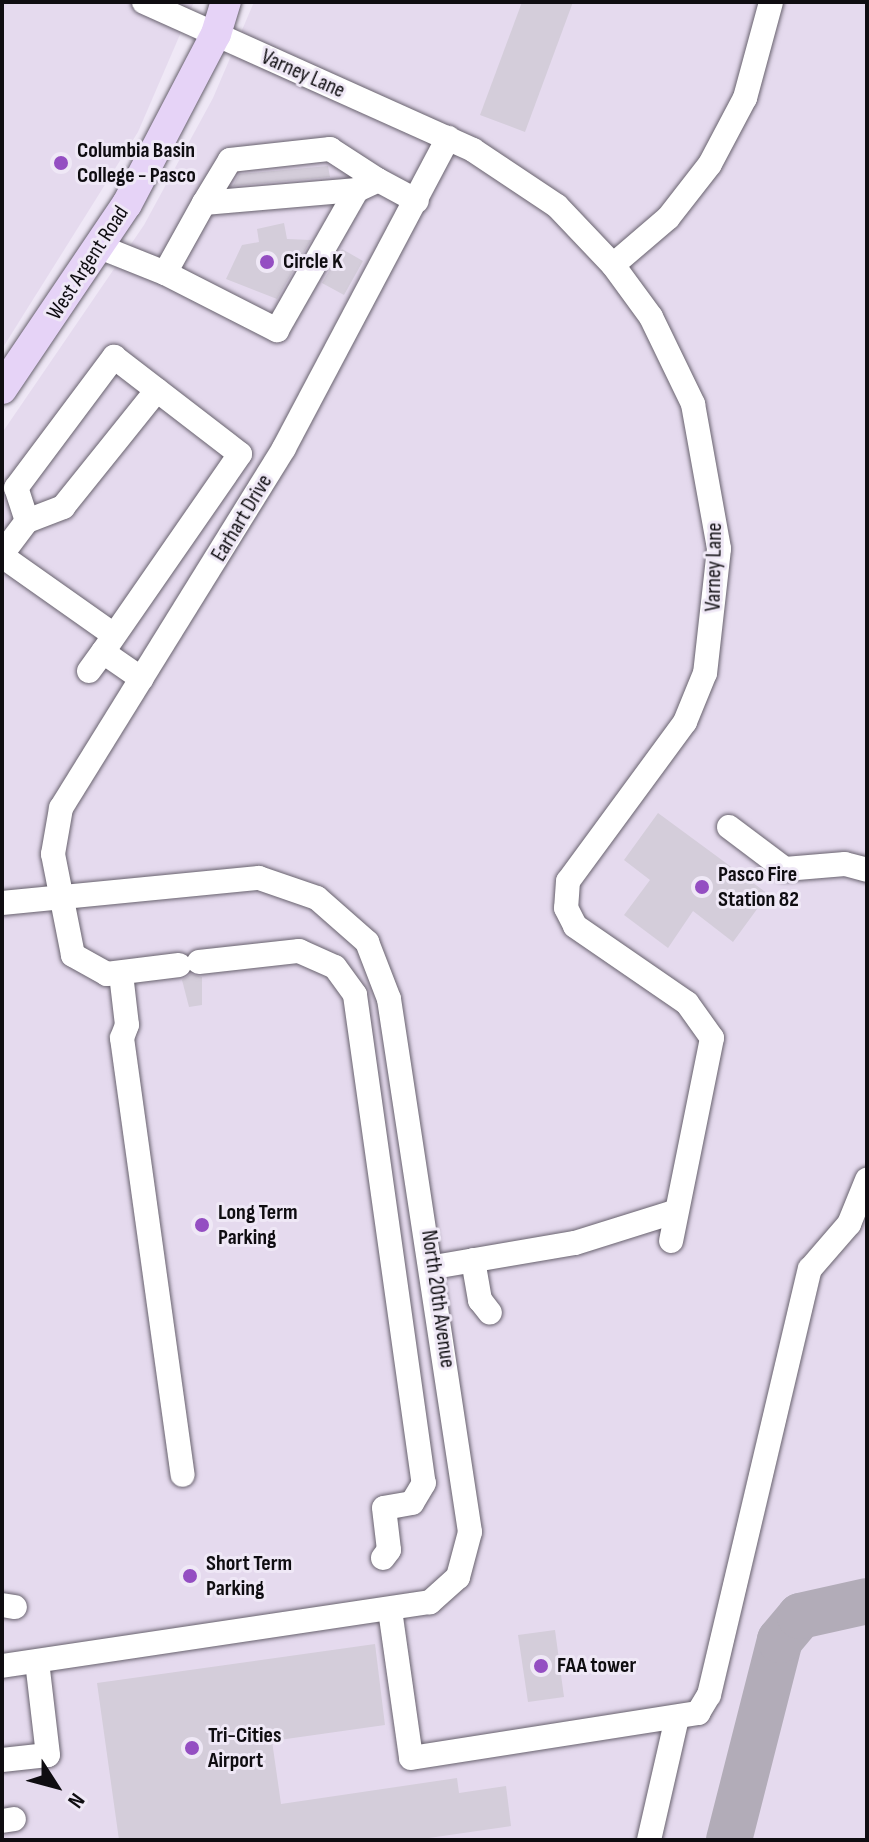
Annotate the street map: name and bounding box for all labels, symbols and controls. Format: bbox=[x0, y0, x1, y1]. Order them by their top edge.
street label: Varney Lane bbox=[257, 44, 349, 104]
place label: Columbia Basin College - Pasco bbox=[77, 137, 196, 188]
marker: Columbia Basin College - Pasco bbox=[52, 154, 70, 172]
street label: West Argent Road bbox=[41, 201, 135, 325]
place label: Circle K bbox=[283, 249, 343, 275]
marker: Circle K bbox=[258, 253, 276, 271]
street label: Earhart Drive bbox=[206, 470, 278, 566]
street label: Varney Lane bbox=[700, 522, 728, 612]
place label: Pasco Fire Station 82 bbox=[718, 861, 799, 912]
marker: Pasco Fire Station 82 bbox=[693, 878, 711, 896]
place label: Long Term Parking bbox=[218, 1199, 298, 1250]
marker: Long Term Parking bbox=[193, 1216, 211, 1234]
street label: North 20th Avenue bbox=[415, 1228, 461, 1370]
place label: Short Term Parking bbox=[206, 1550, 292, 1602]
marker: Short Term Parking bbox=[181, 1567, 199, 1585]
place label: FAA tower bbox=[557, 1653, 636, 1679]
marker: FAA tower bbox=[532, 1657, 550, 1675]
place label: Tri-Cities Airport bbox=[208, 1722, 281, 1774]
marker: Tri-Cities Airport bbox=[183, 1739, 201, 1757]
north arrow bbox=[16, 1746, 96, 1826]
text: N bbox=[61, 1788, 90, 1813]

